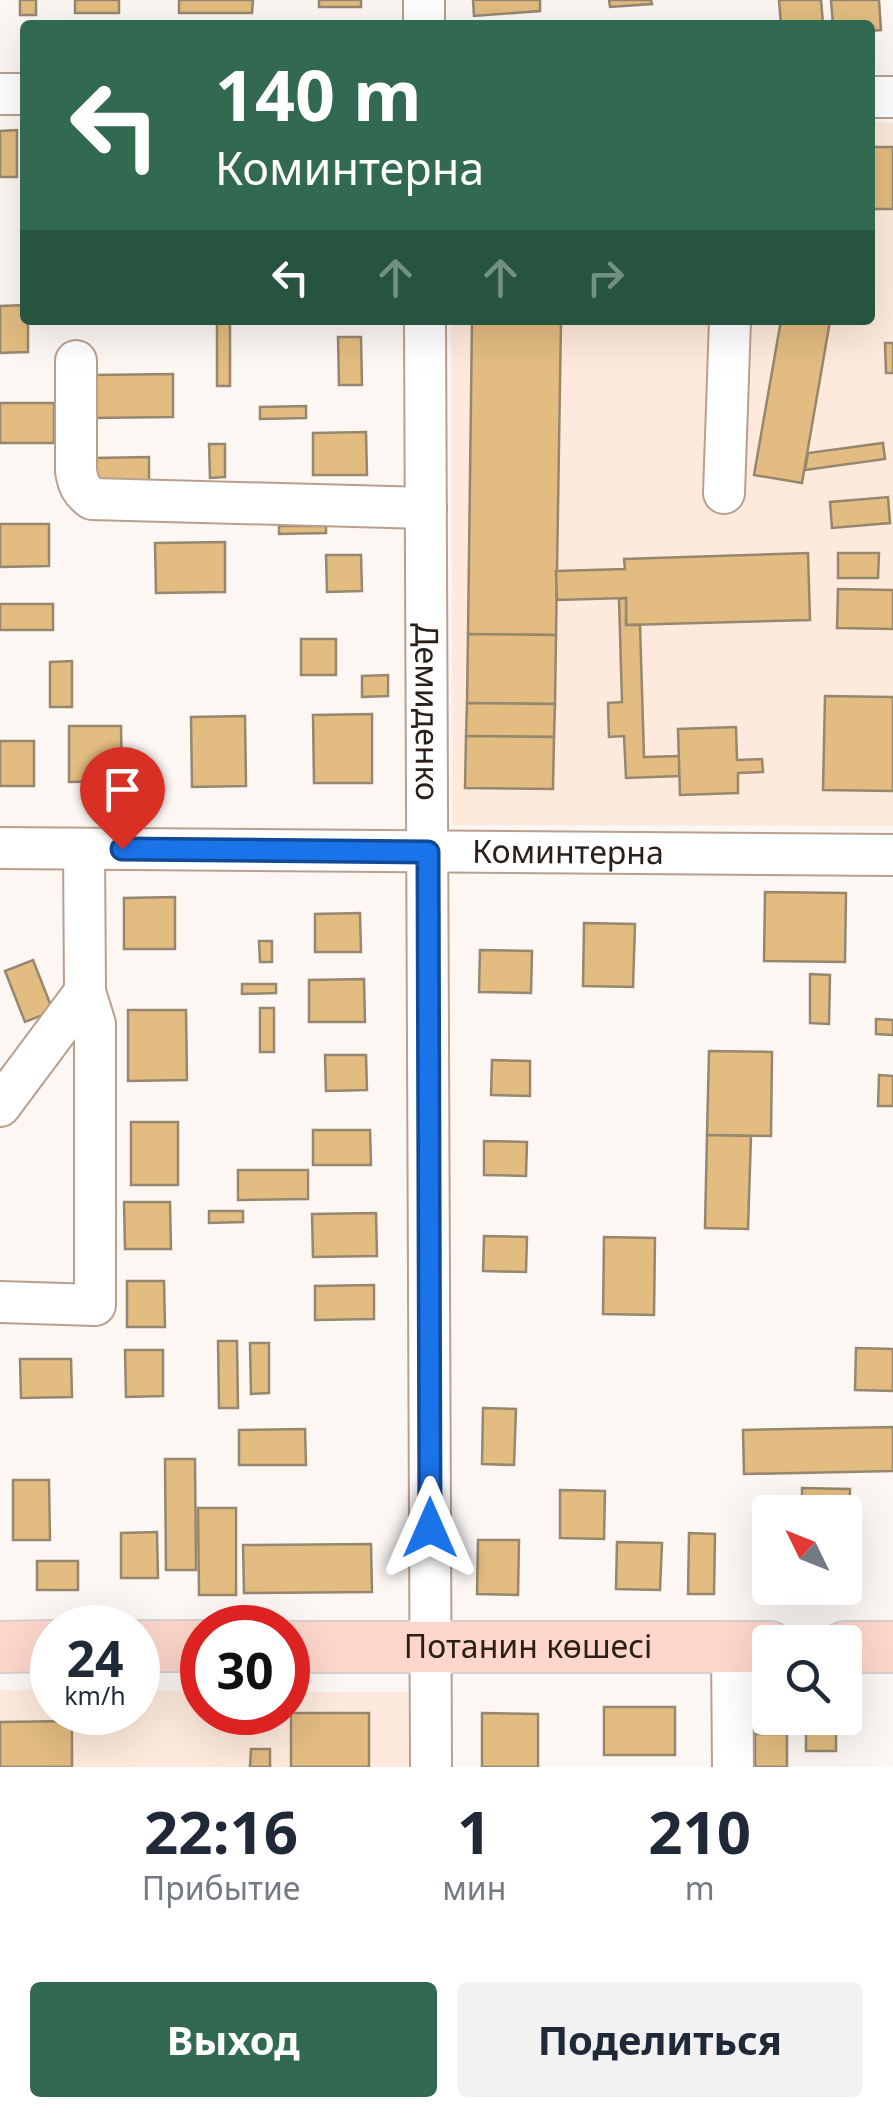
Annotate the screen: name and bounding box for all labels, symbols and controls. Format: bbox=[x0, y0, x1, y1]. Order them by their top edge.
text: 140 m bbox=[215, 46, 422, 142]
icon: left bbox=[50, 60, 180, 190]
text: Коминтерна bbox=[215, 137, 484, 198]
icon: left bbox=[263, 250, 318, 305]
icon: ahead bbox=[368, 250, 423, 305]
icon: ahead bbox=[473, 250, 528, 305]
icon: right bbox=[578, 250, 633, 305]
street label: Демиденко bbox=[406, 623, 450, 801]
pin bbox=[80, 747, 165, 850]
icon: arrive bbox=[95, 762, 150, 817]
street label: Коминтерна bbox=[472, 829, 664, 873]
position arrow bbox=[378, 1476, 482, 1580]
north arrow bbox=[752, 1495, 862, 1605]
map controls bbox=[752, 1495, 862, 1735]
speed limit sign: 30 bbox=[180, 1605, 310, 1735]
text: 24 bbox=[66, 1624, 124, 1692]
street label: Потанин көшесі bbox=[404, 1624, 652, 1667]
button: search bbox=[752, 1625, 862, 1735]
text: km/h bbox=[64, 1678, 126, 1712]
text: 22:16 bbox=[144, 1790, 298, 1872]
text: 1 bbox=[457, 1790, 491, 1872]
text: 210 bbox=[648, 1790, 751, 1872]
text: Прибытие bbox=[142, 1866, 300, 1909]
text: мин bbox=[442, 1866, 506, 1909]
text: m bbox=[685, 1866, 715, 1909]
button: Выход bbox=[30, 1982, 437, 2097]
button: Поделиться bbox=[457, 1982, 863, 2097]

